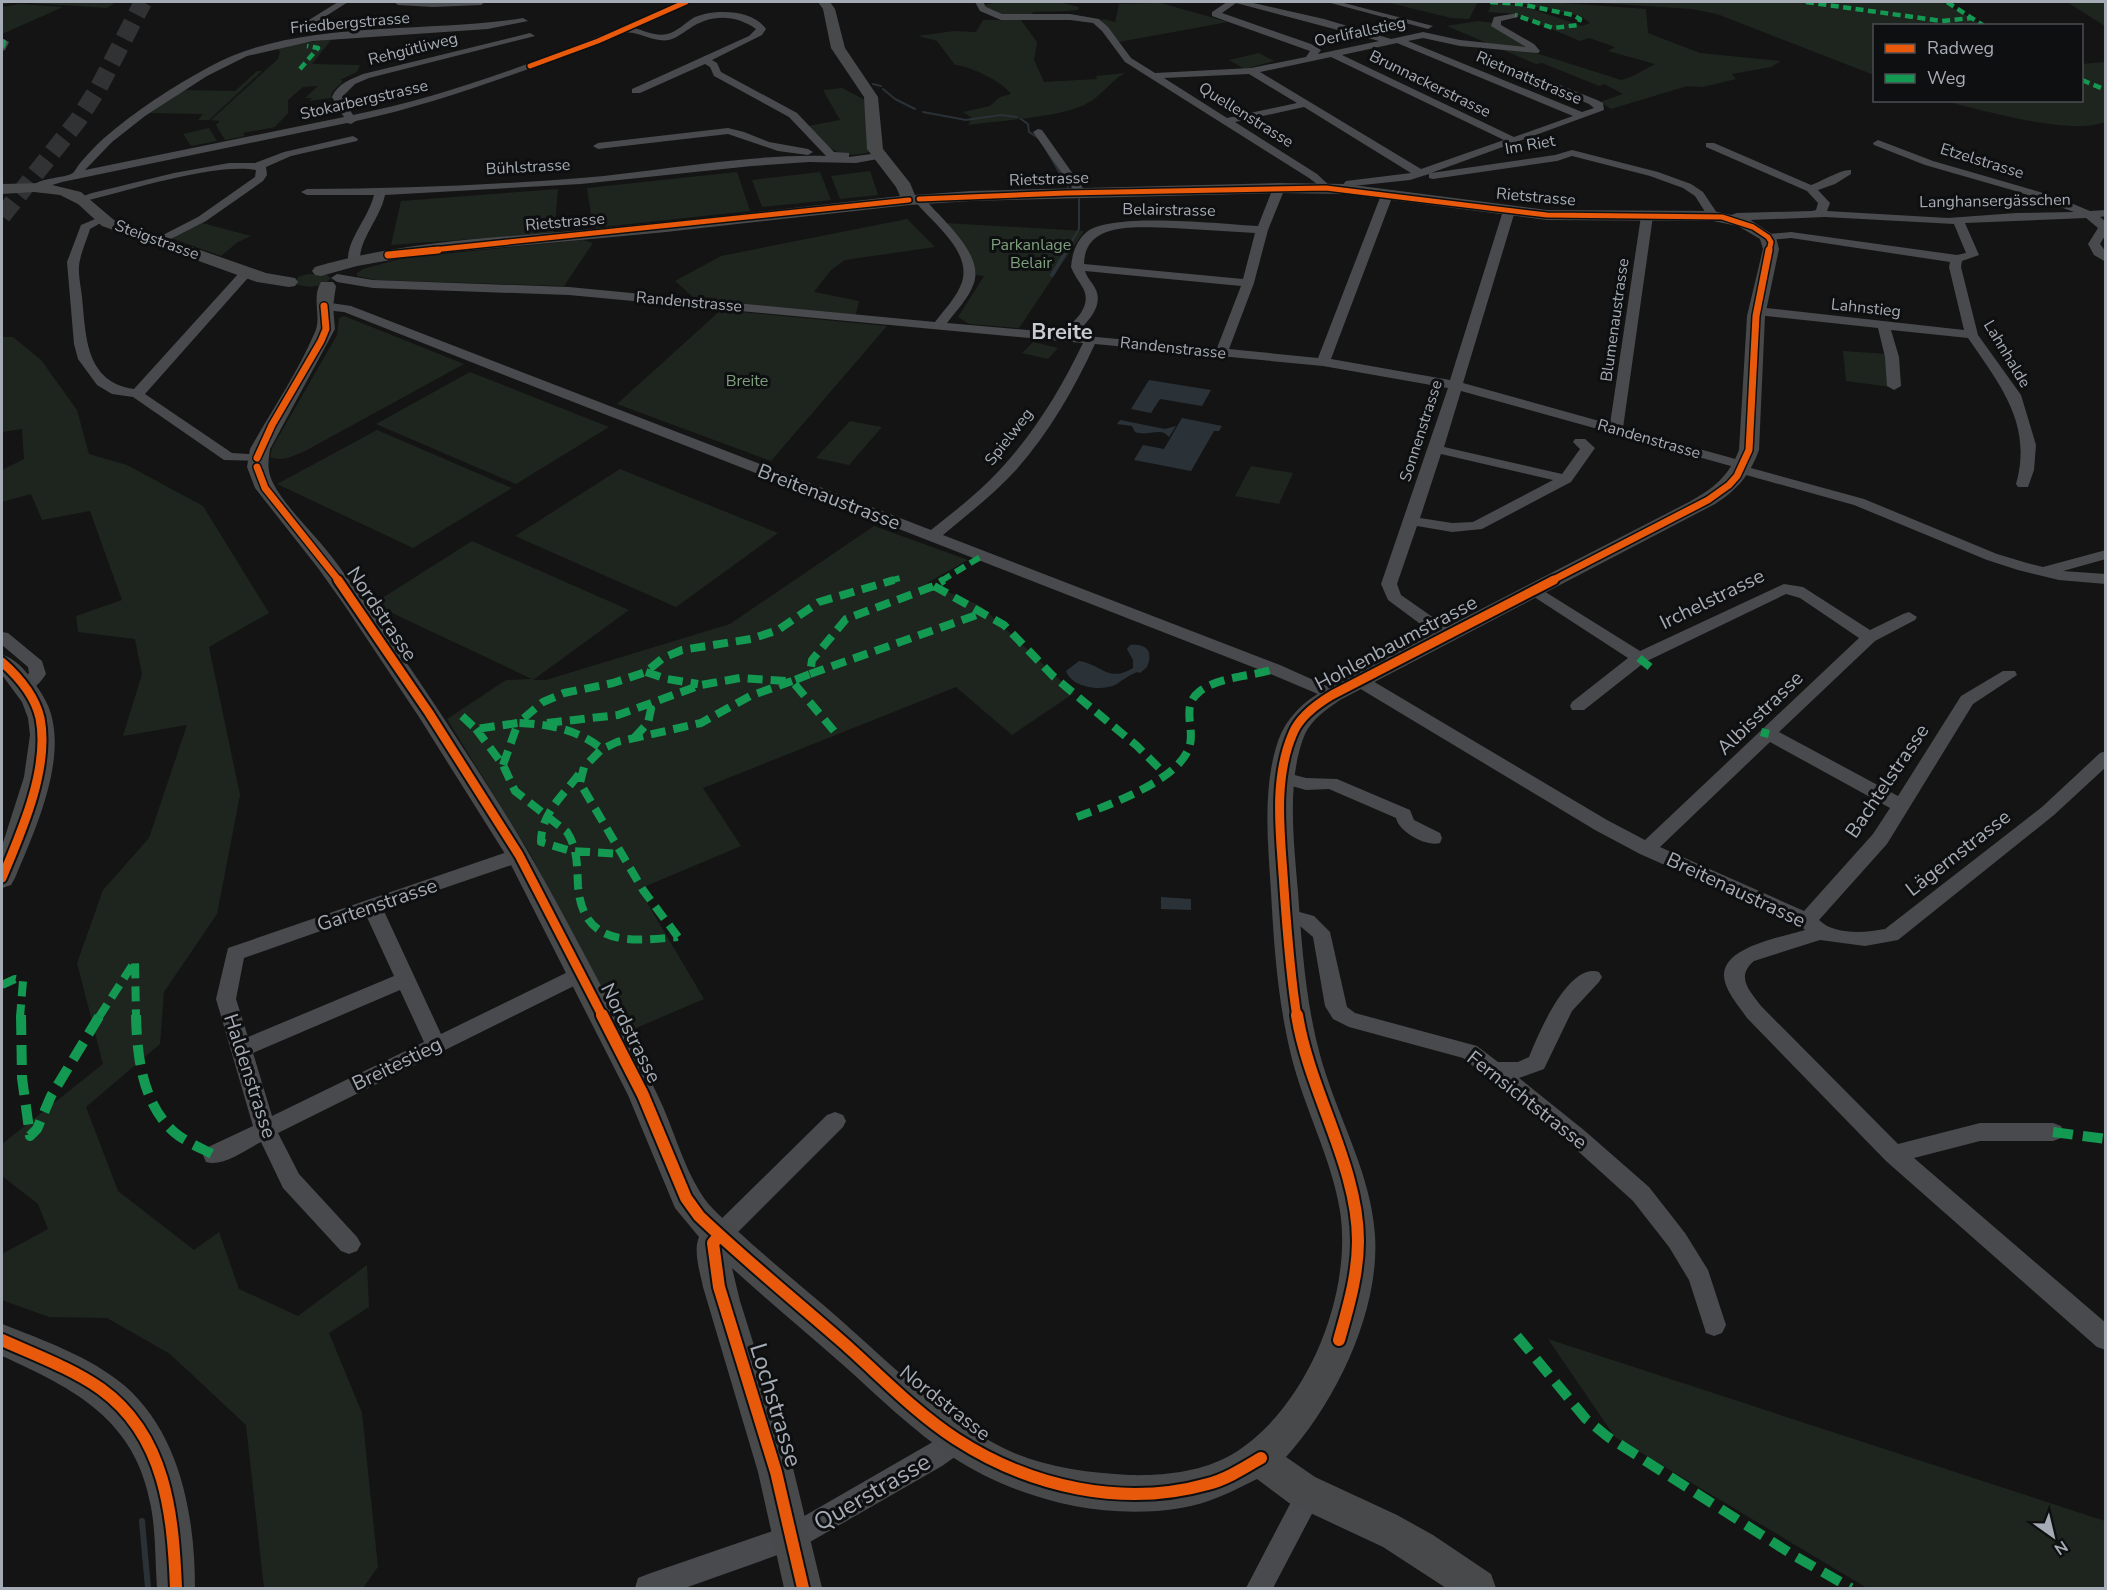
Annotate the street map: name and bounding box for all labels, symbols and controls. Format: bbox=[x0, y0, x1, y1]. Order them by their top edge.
street label: Friedbergstrasse bbox=[289, 7, 411, 39]
street label: Oerlifallstieg bbox=[1312, 12, 1408, 52]
legend bbox=[1873, 24, 2083, 102]
street label: Rehgütliweg bbox=[366, 27, 460, 71]
text: Radweg bbox=[1927, 36, 1994, 60]
street label: Brunnackerstrasse bbox=[1365, 45, 1495, 123]
street label: Rietmattstrasse bbox=[1473, 46, 1585, 110]
text: Weg bbox=[1927, 66, 1966, 90]
street label: Stokarbergstrasse bbox=[298, 75, 430, 125]
street label: Quellenstrasse bbox=[1194, 77, 1298, 153]
street label: Im Riet bbox=[1503, 130, 1557, 160]
street label: Etzelstrasse bbox=[1937, 138, 2027, 184]
street label: Bühlstrasse bbox=[485, 154, 571, 180]
street label: Rietstrasse bbox=[1009, 167, 1089, 191]
street label: Rietstrasse bbox=[1495, 183, 1577, 211]
street label: Langhansergässchen bbox=[1919, 189, 2071, 213]
street label: Belairstrasse bbox=[1122, 198, 1216, 222]
street label: Rietstrasse bbox=[524, 208, 606, 236]
street label: Steigstrasse bbox=[112, 215, 202, 265]
park label: Parkanlage Belair bbox=[991, 234, 1071, 274]
street label: Blumenaustrasse bbox=[1595, 257, 1635, 383]
street label: Randenstrasse bbox=[635, 286, 743, 318]
street label: Lahnstieg bbox=[1830, 293, 1902, 323]
street label: Lahnhalde bbox=[1978, 316, 2036, 392]
district label: Breite bbox=[1031, 317, 1093, 347]
street label: Randenstrasse bbox=[1119, 331, 1227, 365]
park label: Breite bbox=[726, 370, 768, 392]
street label: Sonnenstrasse bbox=[1394, 377, 1448, 485]
street label: Spielweg bbox=[980, 404, 1038, 470]
street label: Randenstrasse bbox=[1595, 414, 1703, 464]
street label: Breitenaustrasse bbox=[754, 457, 904, 537]
street label: Nordstrasse bbox=[340, 561, 424, 667]
street label: Irchelstrasse bbox=[1655, 562, 1769, 636]
street label: Hohlenbaumstrasse bbox=[1310, 589, 1482, 697]
street label: Albisstrasse bbox=[1711, 665, 1809, 761]
street label: Bachtelstrasse bbox=[1839, 719, 1935, 843]
street label: Lägernstrasse bbox=[1900, 803, 2016, 903]
street label: Breitenaustrasse bbox=[1662, 846, 1810, 934]
street label: Gartenstrasse bbox=[313, 872, 441, 938]
street label: Nordstrasse bbox=[594, 978, 668, 1088]
street label: Haldenstrasse bbox=[217, 1010, 283, 1142]
street label: Breitestieg bbox=[348, 1031, 446, 1097]
street label: Fernsichtstrasse bbox=[1461, 1045, 1593, 1155]
street label: Lochstrasse bbox=[742, 1339, 810, 1471]
street label: Nordstrasse bbox=[894, 1359, 996, 1447]
street label: Querstrasse bbox=[808, 1446, 936, 1538]
north arrow bbox=[2023, 1506, 2083, 1566]
text: N bbox=[2050, 1535, 2072, 1560]

